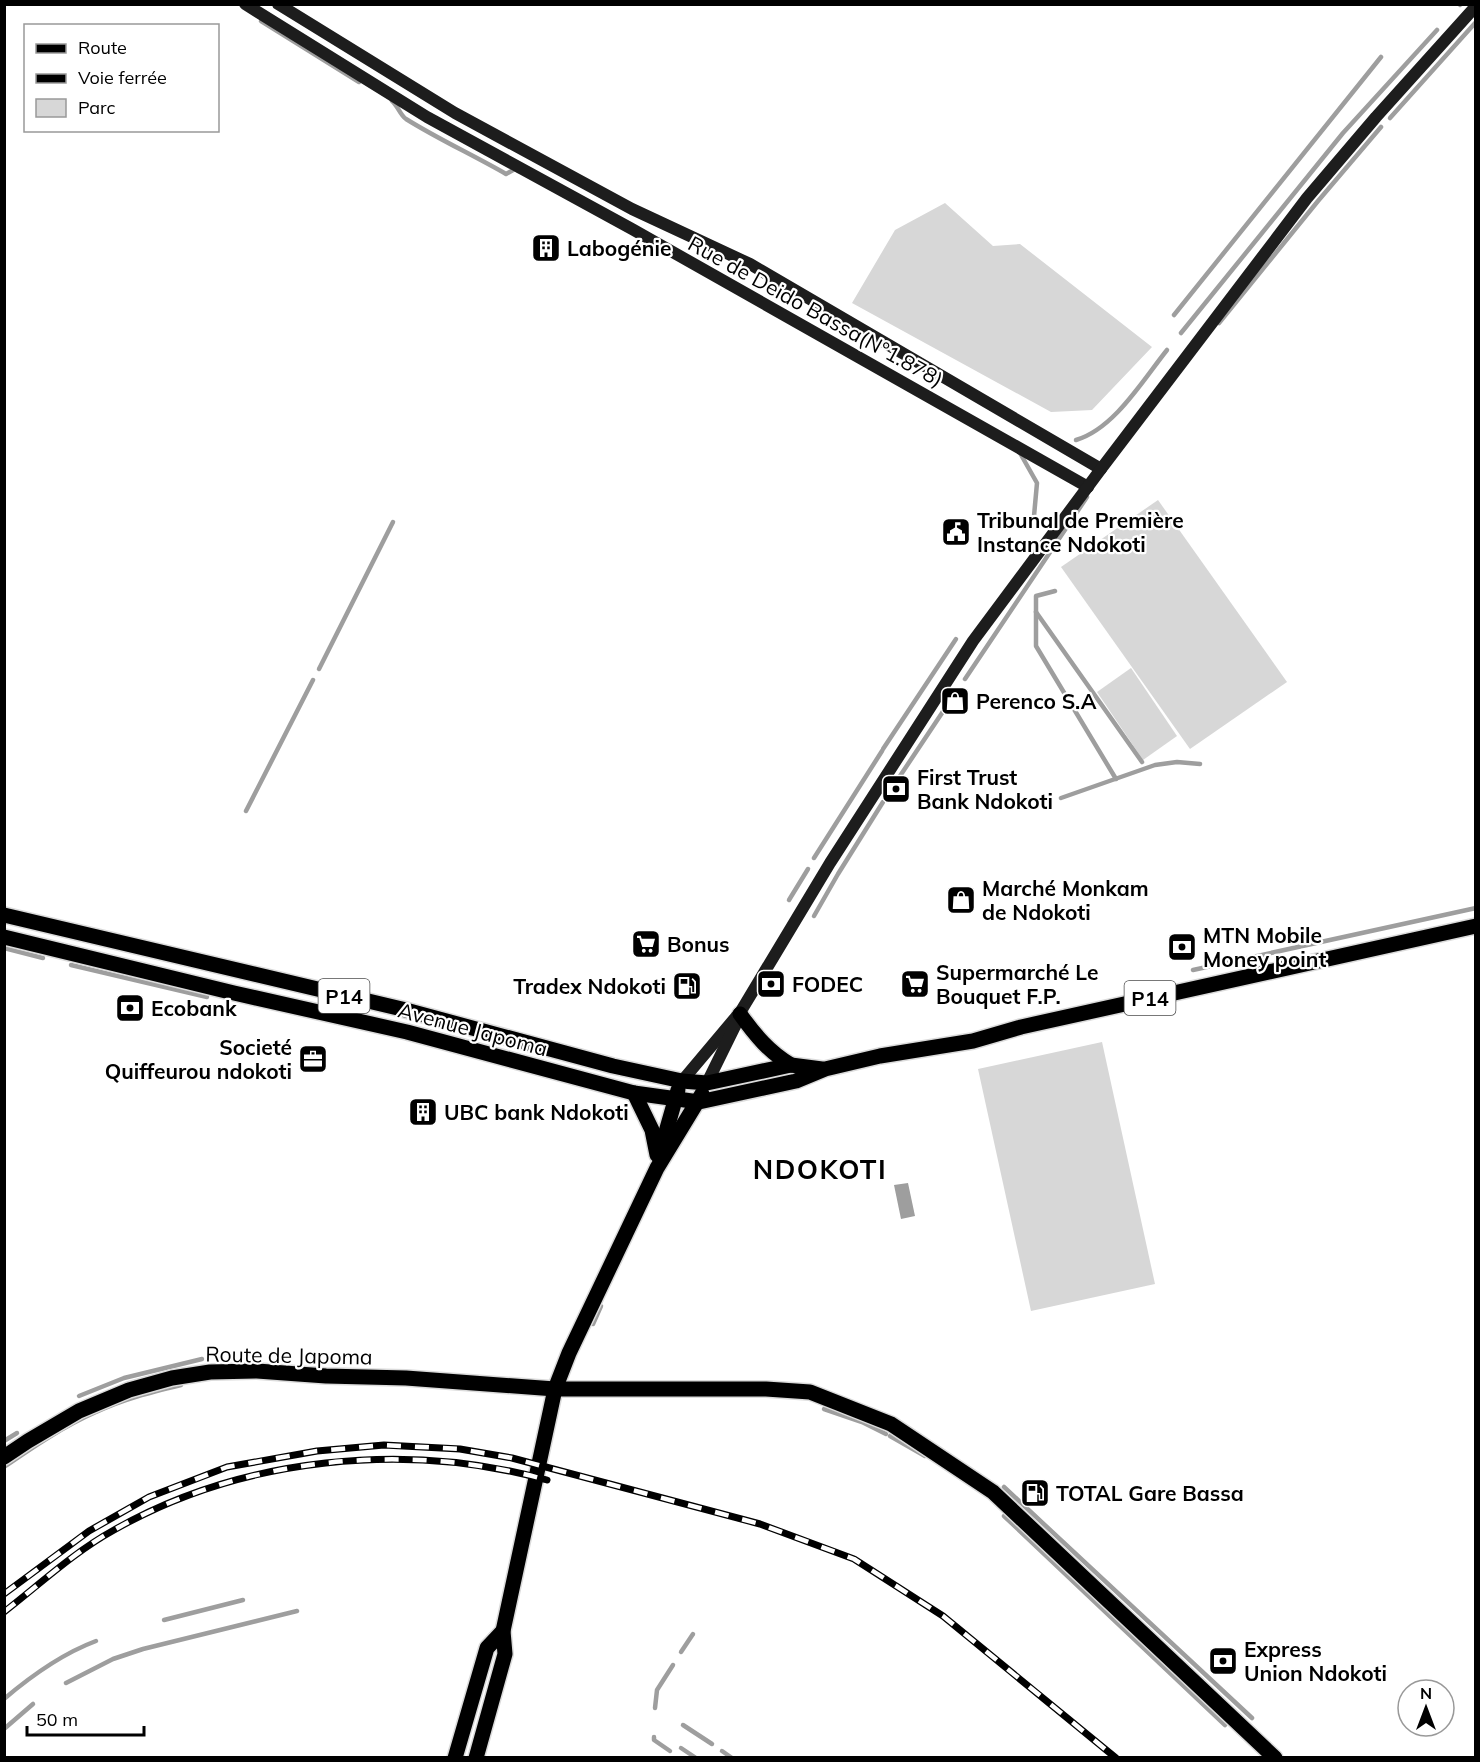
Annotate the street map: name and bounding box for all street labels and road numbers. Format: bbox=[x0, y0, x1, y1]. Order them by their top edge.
street label: Rue de Deido Bassa(N°1.878) bbox=[684, 230, 948, 392]
road number: P14 bbox=[318, 979, 370, 1013]
road number: P14 bbox=[1124, 981, 1176, 1015]
street label: Avenue Japoma bbox=[395, 997, 551, 1061]
street label: Route de Japoma bbox=[205, 1341, 373, 1369]

